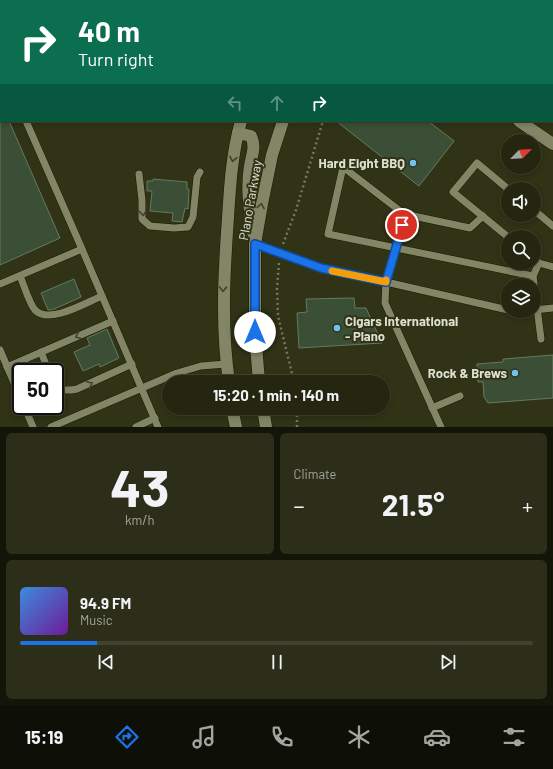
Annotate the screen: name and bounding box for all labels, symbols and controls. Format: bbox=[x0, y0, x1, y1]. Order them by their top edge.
text: 40 m bbox=[78, 14, 140, 48]
icon: right bbox=[12, 16, 64, 68]
text: Turn right bbox=[78, 48, 154, 70]
icon: left bbox=[224, 92, 246, 114]
icon: ahead bbox=[266, 92, 288, 114]
icon: right bbox=[308, 92, 330, 114]
north arrow bbox=[501, 134, 541, 174]
map controls bbox=[501, 134, 541, 318]
place label: Hard Eight BBQ bbox=[319, 155, 405, 171]
one-way arrow bbox=[229, 156, 238, 162]
marker: Hard Eight BBQ bbox=[408, 158, 418, 168]
street label: Plano Parkway bbox=[235, 159, 265, 241]
button: sound bbox=[501, 182, 541, 222]
one-way arrow bbox=[257, 203, 265, 209]
pin bbox=[385, 208, 419, 242]
one-way arrow bbox=[138, 210, 147, 216]
icon: arrive bbox=[391, 214, 413, 236]
button: search bbox=[501, 230, 541, 270]
button: layers bbox=[501, 278, 541, 318]
one-way arrow bbox=[219, 286, 228, 292]
position arrow bbox=[234, 311, 276, 353]
place label: Cigars International - Plano bbox=[345, 313, 458, 344]
marker: Cigars International - Plano bbox=[332, 323, 342, 333]
one-way arrow bbox=[74, 332, 81, 340]
speed limit sign: 50 bbox=[12, 363, 64, 415]
place label: Rock & Brews bbox=[428, 365, 507, 381]
marker: Rock & Brews bbox=[510, 368, 520, 378]
one-way arrow bbox=[87, 380, 94, 388]
text: 15:20 · 1 min · 140 m bbox=[213, 386, 339, 404]
text: 43 bbox=[110, 455, 170, 517]
text: Climate bbox=[294, 466, 337, 482]
text: 21.5° bbox=[382, 486, 445, 522]
text: − bbox=[294, 492, 305, 518]
text: + bbox=[522, 492, 533, 518]
text: km/h bbox=[125, 512, 154, 528]
text: 94.9 FM bbox=[80, 594, 131, 612]
text: Music bbox=[80, 612, 113, 628]
icon: previous bbox=[95, 651, 117, 673]
icon: pause bbox=[266, 651, 288, 673]
icon: next bbox=[437, 651, 459, 673]
icon: directions bbox=[113, 723, 141, 751]
icon: music bbox=[190, 723, 218, 751]
icon: phone bbox=[268, 723, 296, 751]
icon: climate bbox=[345, 723, 373, 751]
icon: car bbox=[423, 723, 451, 751]
icon: filters bbox=[500, 723, 528, 751]
text: 15:19 bbox=[25, 726, 63, 748]

